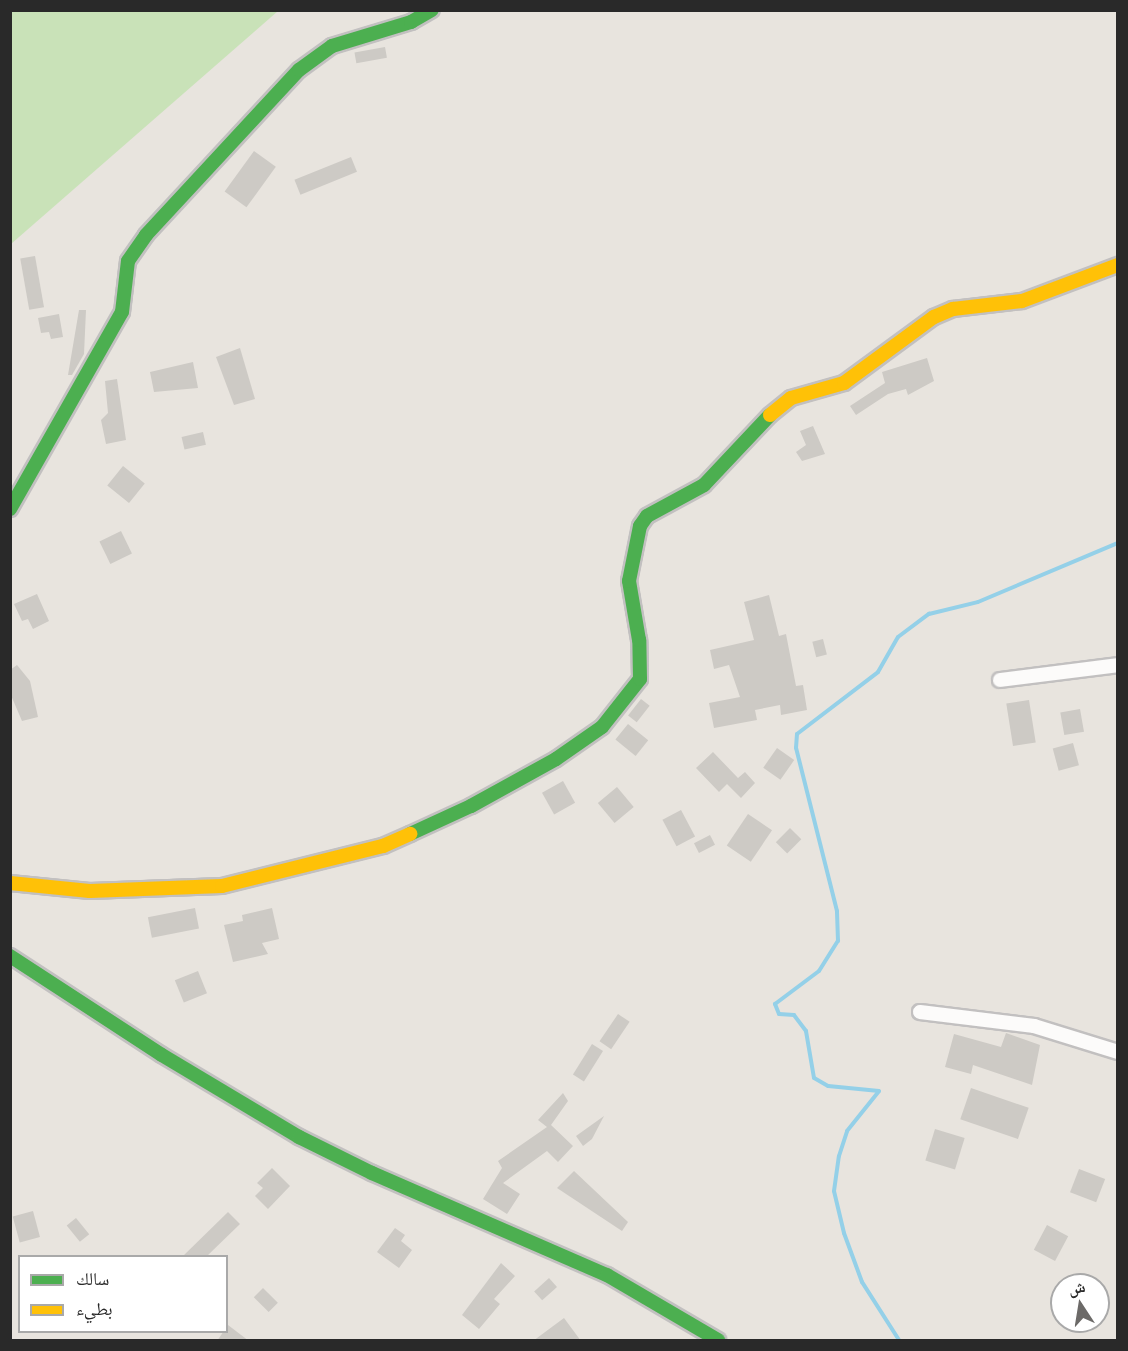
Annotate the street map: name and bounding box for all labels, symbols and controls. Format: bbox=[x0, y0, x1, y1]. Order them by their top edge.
legend bbox=[18, 1255, 228, 1333]
text: سالك bbox=[76, 1265, 109, 1292]
north arrow bbox=[1050, 1273, 1110, 1333]
text: ش bbox=[1066, 1274, 1087, 1301]
text: بطيء bbox=[76, 1295, 113, 1322]

